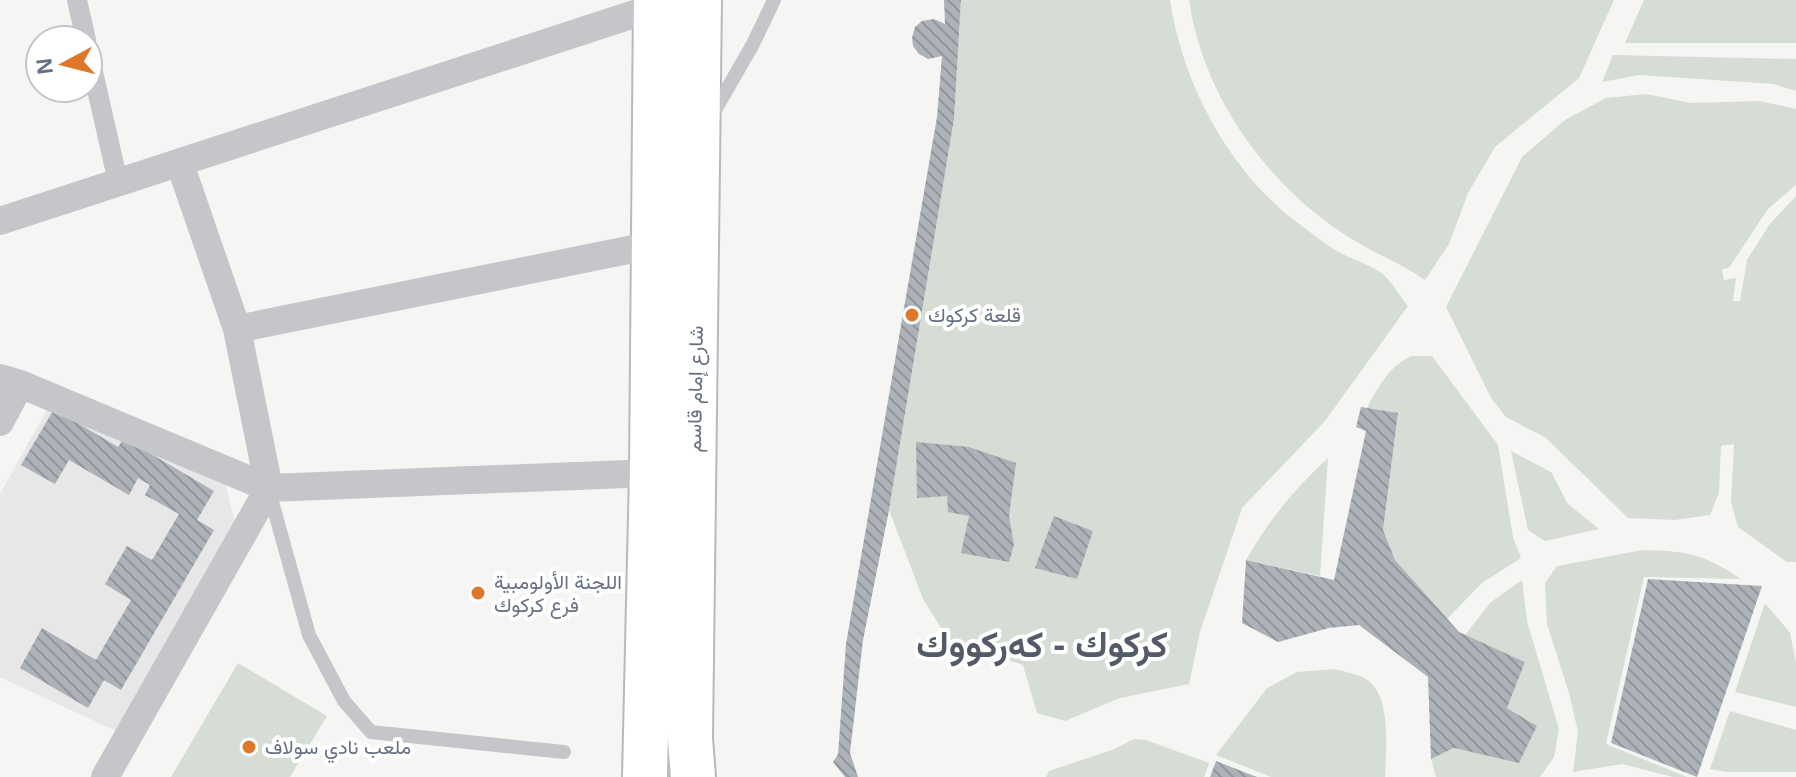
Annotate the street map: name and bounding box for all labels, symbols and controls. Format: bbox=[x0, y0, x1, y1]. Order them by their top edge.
north arrow bbox=[24, 24, 104, 104]
text: N bbox=[31, 57, 58, 76]
place label: قلعة كركوك bbox=[928, 304, 1021, 328]
marker: قلعة كركوك bbox=[903, 306, 921, 324]
street label: شارع إمام قاسم bbox=[683, 326, 710, 453]
place label: اللجنة الأولومبية فرع كركوك bbox=[494, 571, 622, 619]
marker: اللجنة الأولومبية فرع كركوك bbox=[469, 584, 487, 602]
district label: كركوك - کەرکووك bbox=[916, 624, 1168, 667]
place label: ملعب نادي سولاف bbox=[265, 736, 411, 764]
marker: ملعب نادي سولاف bbox=[240, 738, 258, 756]

